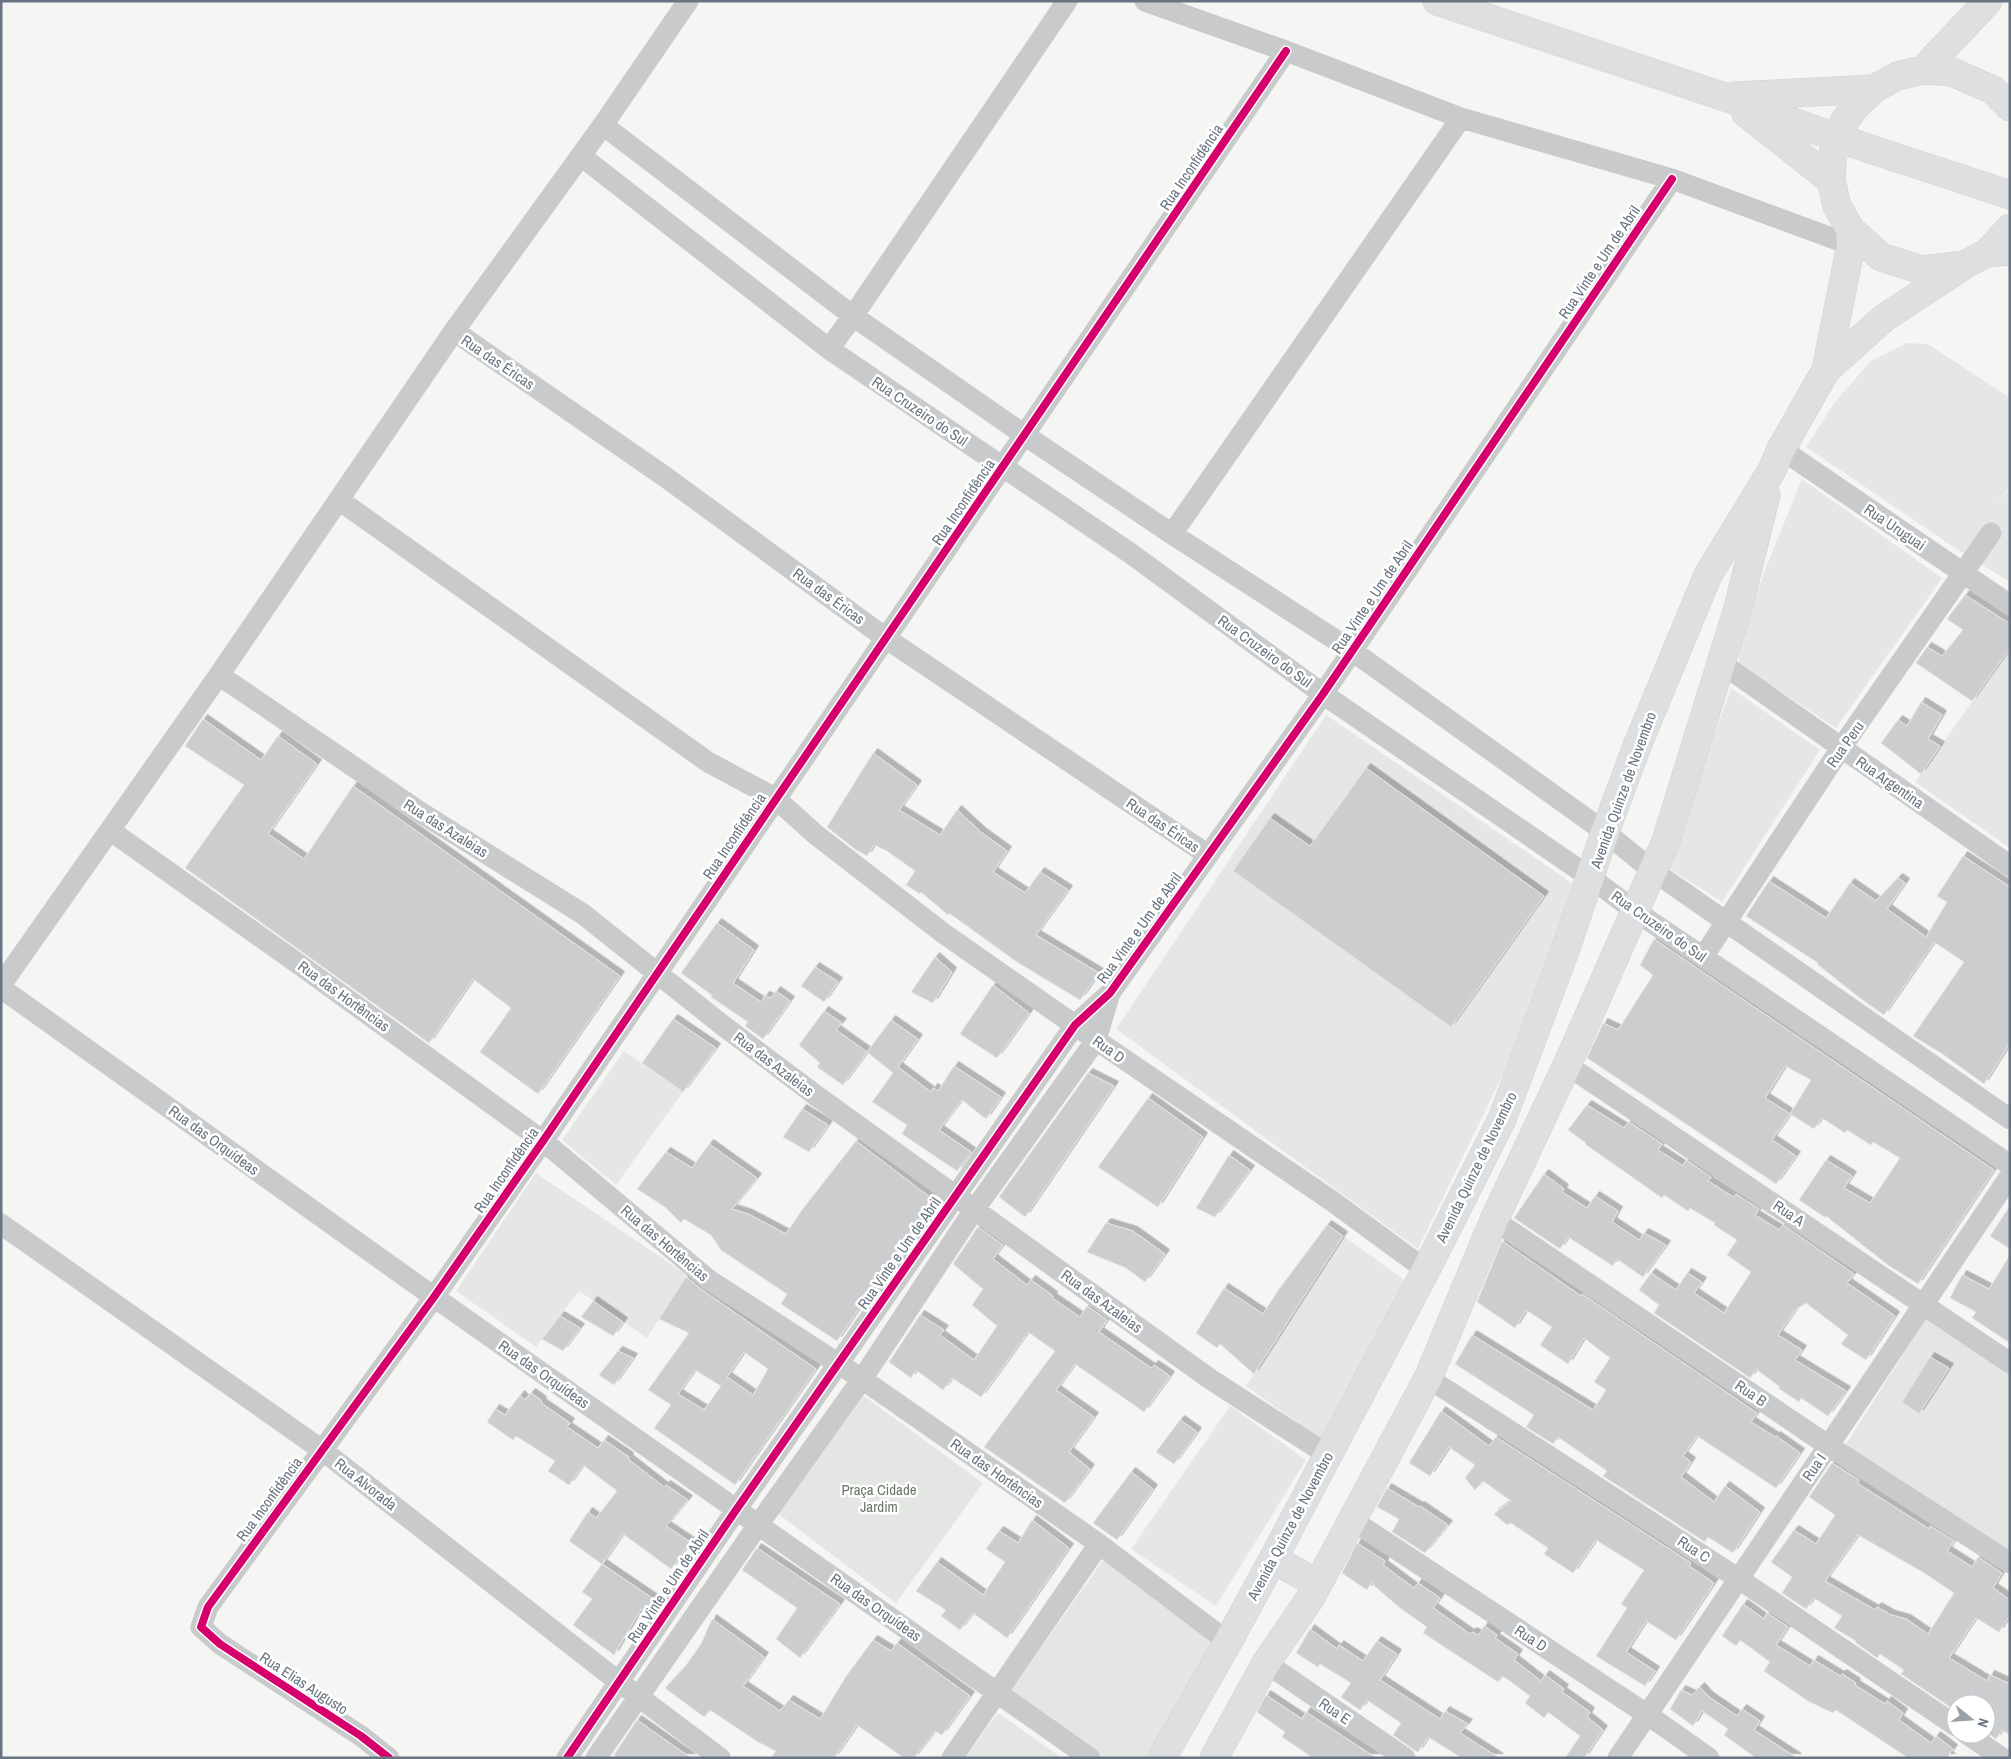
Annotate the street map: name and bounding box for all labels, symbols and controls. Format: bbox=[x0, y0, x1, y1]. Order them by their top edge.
street label: Rua Inconfidência bbox=[1154, 120, 1228, 214]
street label: Rua Vinte e Um de Abril bbox=[1553, 201, 1645, 323]
street label: Rua das Éricas bbox=[457, 330, 539, 394]
street label: Rua Cruzeiro do Sul bbox=[868, 371, 972, 451]
street label: Rua Inconfidência bbox=[926, 455, 1000, 549]
street label: Rua Uruguai bbox=[1860, 499, 1930, 555]
street label: Rua Vinte e Um de Abril bbox=[1326, 536, 1418, 658]
street label: Rua das Éricas bbox=[789, 563, 869, 629]
street label: Rua Cruzeiro do Sul bbox=[1214, 610, 1316, 692]
street label: Avenida Quinze de Novembro bbox=[1585, 709, 1661, 872]
street label: Rua Peru bbox=[1821, 717, 1869, 771]
street label: Rua Argentina bbox=[1852, 751, 1928, 813]
street label: Rua Inconfidência bbox=[697, 789, 771, 883]
street label: Rua das Éricas bbox=[1122, 793, 1204, 857]
street label: Rua das Azaleias bbox=[400, 794, 492, 862]
street label: Rua Vinte e Um de Abril bbox=[1092, 868, 1186, 988]
street label: Rua Cruzeiro do Sul bbox=[1607, 885, 1711, 967]
street label: Rua das Hortências bbox=[294, 956, 394, 1036]
street label: Rua das Azaleias bbox=[729, 1027, 819, 1101]
street label: Rua D bbox=[1089, 1030, 1129, 1068]
street label: Avenida Quinze de Novembro bbox=[1430, 1088, 1522, 1247]
street label: Rua das Orquídeas bbox=[165, 1100, 263, 1180]
street label: Rua Inconfidência bbox=[469, 1123, 543, 1217]
street label: Rua Vinte e Um de Abril bbox=[852, 1193, 946, 1313]
street label: Rua A bbox=[1769, 1195, 1809, 1232]
street label: Rua das Hortências bbox=[617, 1200, 713, 1286]
street label: Rua das Azaleias bbox=[1057, 1264, 1147, 1338]
street label: Rua das Orquídeas bbox=[494, 1335, 594, 1413]
street label: Rua B bbox=[1731, 1375, 1771, 1411]
street label: Rua das Hortências bbox=[946, 1433, 1048, 1513]
street label: Avenida Quinze de Novembro bbox=[1241, 1448, 1338, 1605]
street label: Rua I bbox=[1797, 1449, 1831, 1485]
street label: Rua Inconfidência bbox=[231, 1452, 307, 1546]
street label: Rua Alvorada bbox=[330, 1453, 402, 1515]
park label: Praça Cidade Jardim bbox=[841, 1479, 917, 1517]
street label: Rua Vinte e Um de Abril bbox=[622, 1525, 714, 1647]
street label: Rua C bbox=[1674, 1531, 1714, 1567]
street label: Rua das Orquídeas bbox=[826, 1568, 926, 1646]
street label: Rua D bbox=[1511, 1620, 1551, 1656]
street label: Rua Elias Augusto bbox=[256, 1647, 352, 1719]
street label: Rua E bbox=[1315, 1693, 1355, 1729]
north arrow bbox=[1946, 1694, 1996, 1744]
text: N bbox=[1974, 1716, 1993, 1729]

